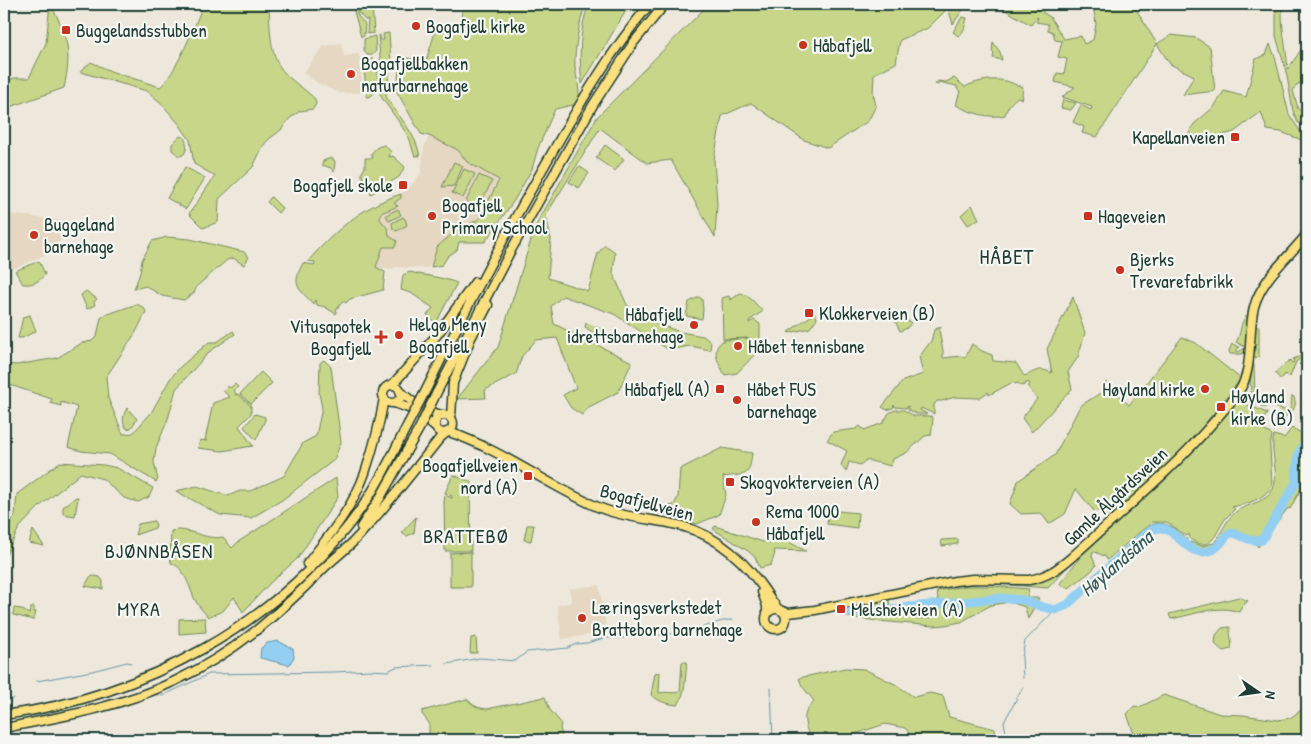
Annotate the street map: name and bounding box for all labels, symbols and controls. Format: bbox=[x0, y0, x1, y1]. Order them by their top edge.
place label: Bogafjell kirke bbox=[426, 13, 526, 39]
place label: Buggelandsstubben bbox=[76, 17, 207, 43]
marker: Bogafjell kirke bbox=[410, 20, 422, 32]
marker: Buggelandsstubben bbox=[60, 24, 72, 36]
place label: Håbafjell bbox=[813, 32, 872, 58]
marker: Håbafjell bbox=[797, 39, 809, 51]
place label: Bogafjellbakken naturbarnehage bbox=[361, 50, 469, 98]
marker: Bogafjellbakken naturbarnehage bbox=[345, 68, 357, 80]
place label: Kapellanveien bbox=[1132, 124, 1225, 150]
marker: Kapellanveien bbox=[1229, 131, 1241, 143]
place label: Bogafjell skole bbox=[293, 172, 393, 198]
marker: Bogafjell skole bbox=[397, 179, 409, 191]
place label: Bogafjell Primary School bbox=[442, 192, 548, 240]
place label: Hageveien bbox=[1098, 203, 1166, 229]
marker: Bogafjell Primary School bbox=[426, 210, 438, 222]
marker: Hageveien bbox=[1082, 210, 1094, 222]
place label: Buggeland barnehage bbox=[44, 211, 115, 259]
marker: Buggeland barnehage bbox=[28, 229, 40, 241]
district label: HÅBET bbox=[980, 242, 1035, 271]
place label: Bjerks Trevarefabrikk bbox=[1130, 246, 1233, 294]
marker: Bjerks Trevarefabrikk bbox=[1114, 264, 1126, 276]
place label: Klokkerveien (B) bbox=[819, 300, 935, 326]
place label: Håbafjell idrettsbarnehage bbox=[567, 301, 685, 349]
marker: Klokkerveien (B) bbox=[803, 307, 815, 319]
place label: Helgø Meny Bogafjell bbox=[409, 311, 487, 359]
place label: Vitusapotek Bogafjell bbox=[289, 313, 372, 361]
marker: Håbafjell idrettsbarnehage bbox=[688, 319, 700, 331]
marker: Helgø Meny Bogafjell bbox=[393, 329, 405, 341]
marker: Vitusapotek Bogafjell bbox=[375, 331, 387, 343]
place label: Håbet tennisbane bbox=[748, 333, 865, 359]
marker: Håbet tennisbane bbox=[732, 340, 744, 352]
place label: Håbafjell (A) bbox=[624, 376, 710, 402]
place label: Håbet FUS barnehage bbox=[747, 376, 818, 424]
place label: Høyland kirke bbox=[1102, 376, 1195, 402]
marker: Håbafjell (A) bbox=[714, 383, 726, 395]
marker: Høyland kirke bbox=[1199, 383, 1211, 395]
place label: Høyland kirke (B) bbox=[1231, 383, 1293, 431]
marker: Håbet FUS barnehage bbox=[731, 394, 743, 406]
marker: Høyland kirke (B) bbox=[1215, 401, 1227, 413]
street label: Gamle Ålgårdsveien bbox=[1057, 441, 1173, 551]
place label: Bogafjellveien nord (A) bbox=[422, 452, 518, 500]
place label: Skogvokterveien (A) bbox=[740, 469, 880, 495]
marker: Bogafjellveien nord (A) bbox=[522, 470, 534, 482]
marker: Skogvokterveien (A) bbox=[724, 476, 736, 488]
street label: Bogafjellveien bbox=[597, 477, 697, 527]
place label: Rema 1000 Håbafjell bbox=[766, 498, 839, 546]
marker: Rema 1000 Håbafjell bbox=[750, 516, 762, 528]
district label: BRATTEBØ bbox=[423, 522, 509, 549]
water label: Høylandsåna bbox=[1074, 522, 1161, 603]
district label: BJØNNBÅSEN bbox=[105, 537, 213, 564]
place label: Læringsverkstedet Bratteborg barnehage bbox=[592, 594, 743, 642]
district label: MYRA bbox=[117, 595, 161, 622]
place label: Melsheiveien (A) bbox=[851, 596, 965, 622]
marker: Melsheiveien (A) bbox=[835, 603, 847, 615]
marker: Læringsverkstedet Bratteborg barnehage bbox=[576, 612, 588, 624]
north arrow bbox=[1234, 666, 1284, 716]
text: N bbox=[1261, 689, 1281, 701]

